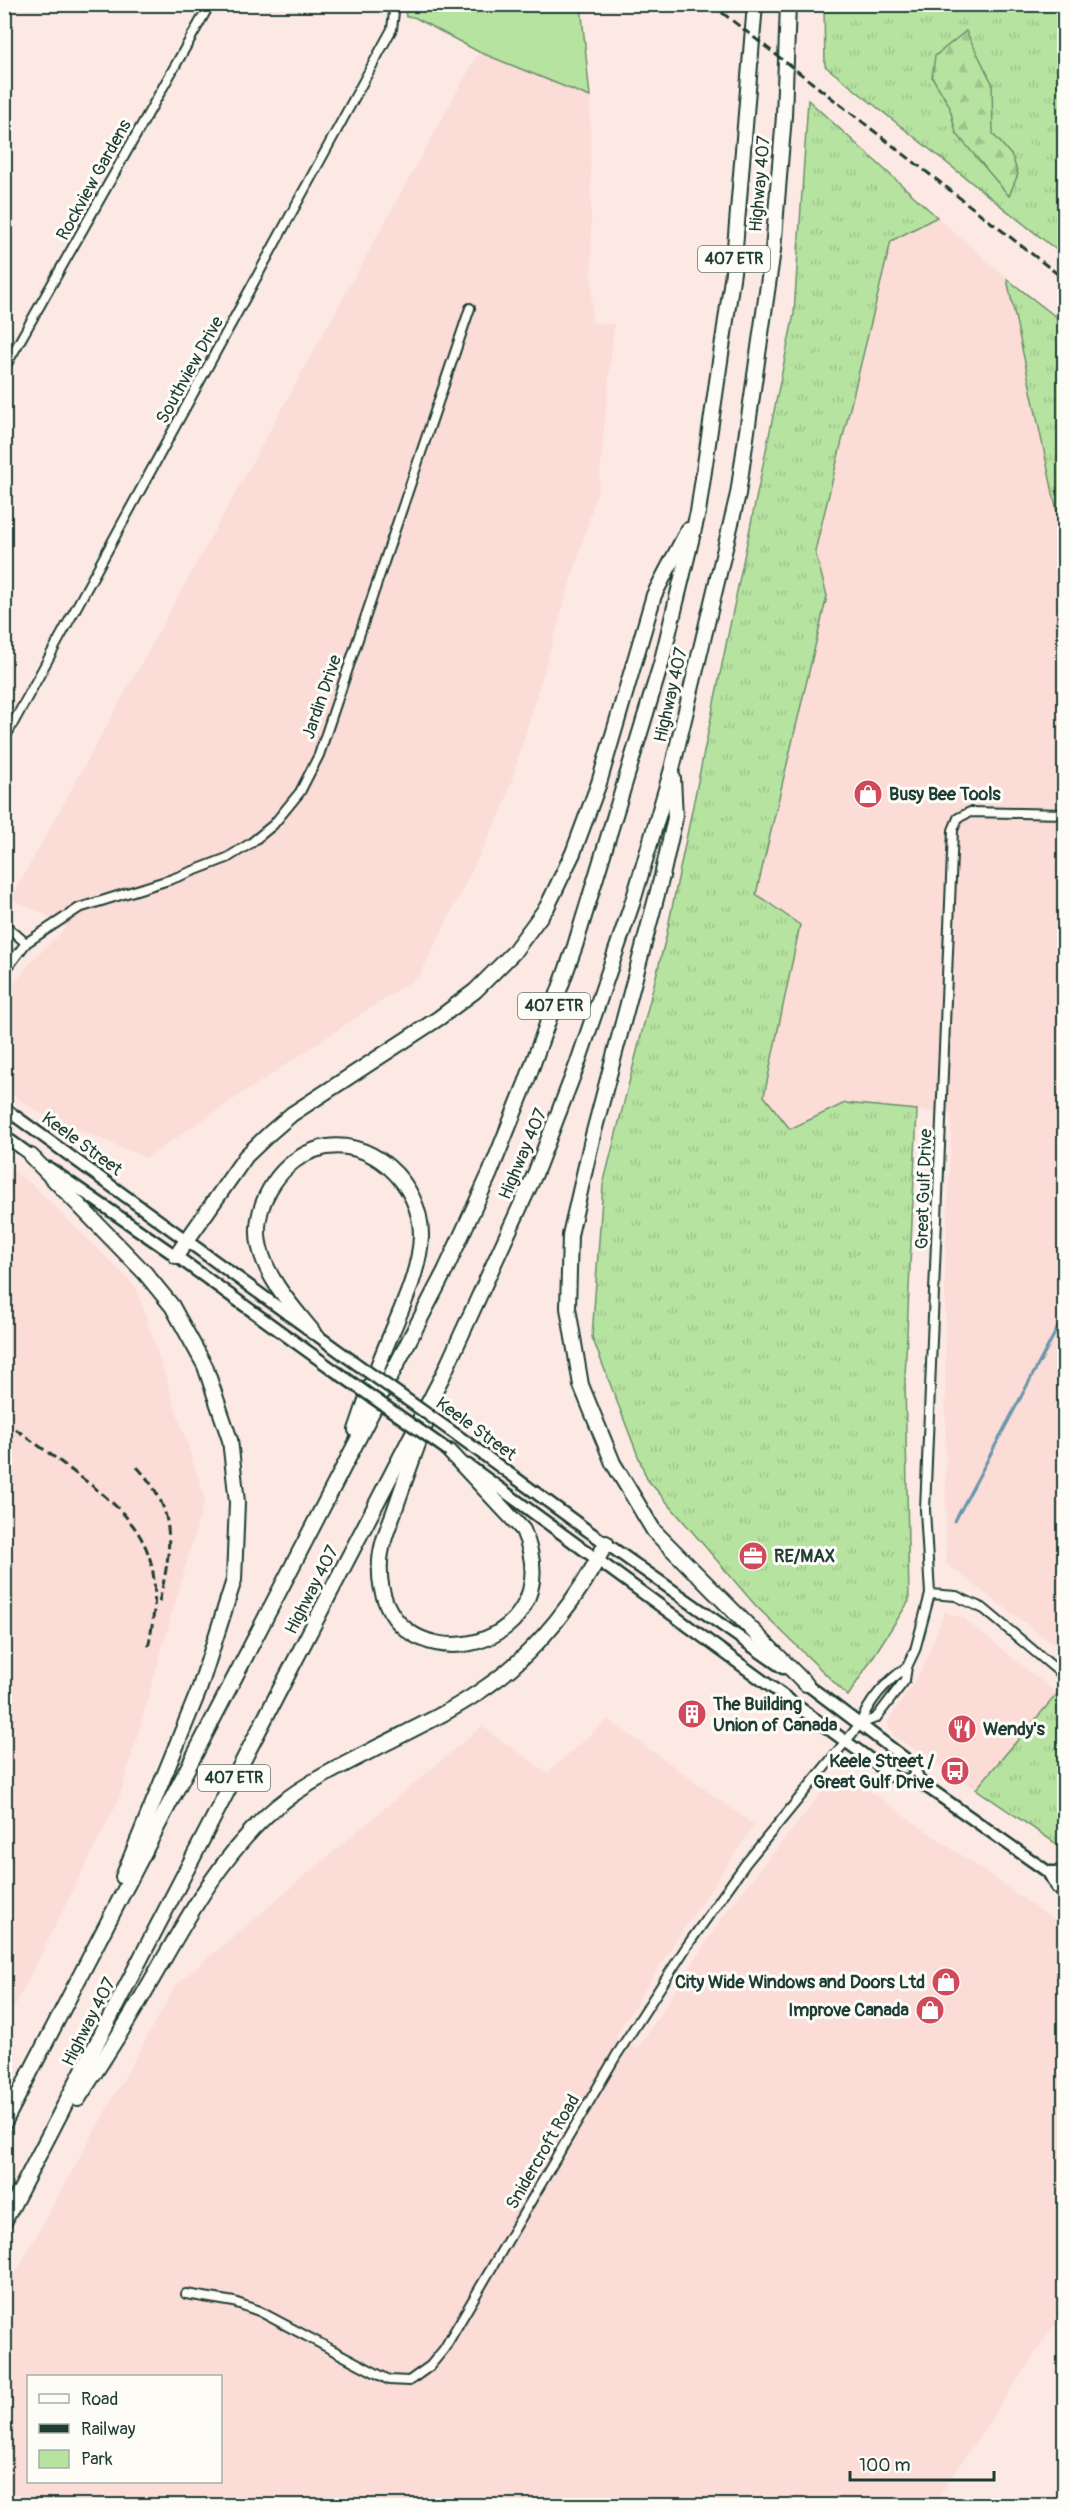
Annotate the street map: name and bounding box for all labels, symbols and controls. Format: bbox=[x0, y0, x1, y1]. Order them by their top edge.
street label: Rockview Gardens bbox=[51, 116, 137, 244]
street label: Highway 407 bbox=[744, 134, 776, 233]
road number: 407 ETR bbox=[698, 246, 770, 272]
street label: Southview Drive bbox=[151, 312, 229, 428]
street label: Highway 407 bbox=[649, 645, 693, 745]
street label: Jardin Drive bbox=[297, 652, 347, 742]
shop icon: Busy Bee Tools bbox=[852, 778, 884, 810]
place label: Busy Bee Tools bbox=[889, 783, 1002, 806]
road number: 407 ETR bbox=[518, 993, 590, 1019]
street label: Highway 407 bbox=[494, 1105, 553, 1203]
street label: Keele Street bbox=[37, 1107, 128, 1182]
street label: Great Gulf Drive bbox=[910, 1128, 938, 1250]
street label: Keele Street bbox=[431, 1392, 522, 1467]
office icon: RE/MAX bbox=[737, 1540, 769, 1572]
street label: Highway 407 bbox=[280, 1541, 344, 1638]
place label: RE/MAX bbox=[774, 1545, 835, 1568]
place label: The Building Union of Canada bbox=[712, 1693, 838, 1737]
building icon: The Building Union of Canada bbox=[676, 1698, 708, 1730]
restaurant icon: Wendy's bbox=[946, 1713, 978, 1745]
place label: Wendy's bbox=[983, 1718, 1046, 1741]
place label: Keele Street / Great Gulf Drive bbox=[813, 1750, 935, 1794]
bus stop icon: Keele Street / Great Gulf Drive bbox=[939, 1755, 971, 1787]
road number: 407 ETR bbox=[198, 1765, 270, 1791]
shop icon: City Wide Windows and Doors Ltd bbox=[930, 1966, 962, 1998]
place label: City Wide Windows and Doors Ltd bbox=[675, 1971, 925, 1994]
street label: Highway 407 bbox=[57, 1973, 121, 2070]
shop icon: Improve Canada bbox=[914, 1994, 946, 2026]
place label: Improve Canada bbox=[788, 1999, 910, 2022]
street label: Snidercroft Road bbox=[501, 2090, 585, 2214]
legend bbox=[27, 2375, 222, 2483]
text: Road bbox=[81, 2388, 118, 2411]
text: Railway bbox=[81, 2418, 136, 2441]
scale bar bbox=[850, 2444, 994, 2482]
text: Park bbox=[81, 2448, 113, 2471]
text: 100 m bbox=[859, 2454, 911, 2477]

